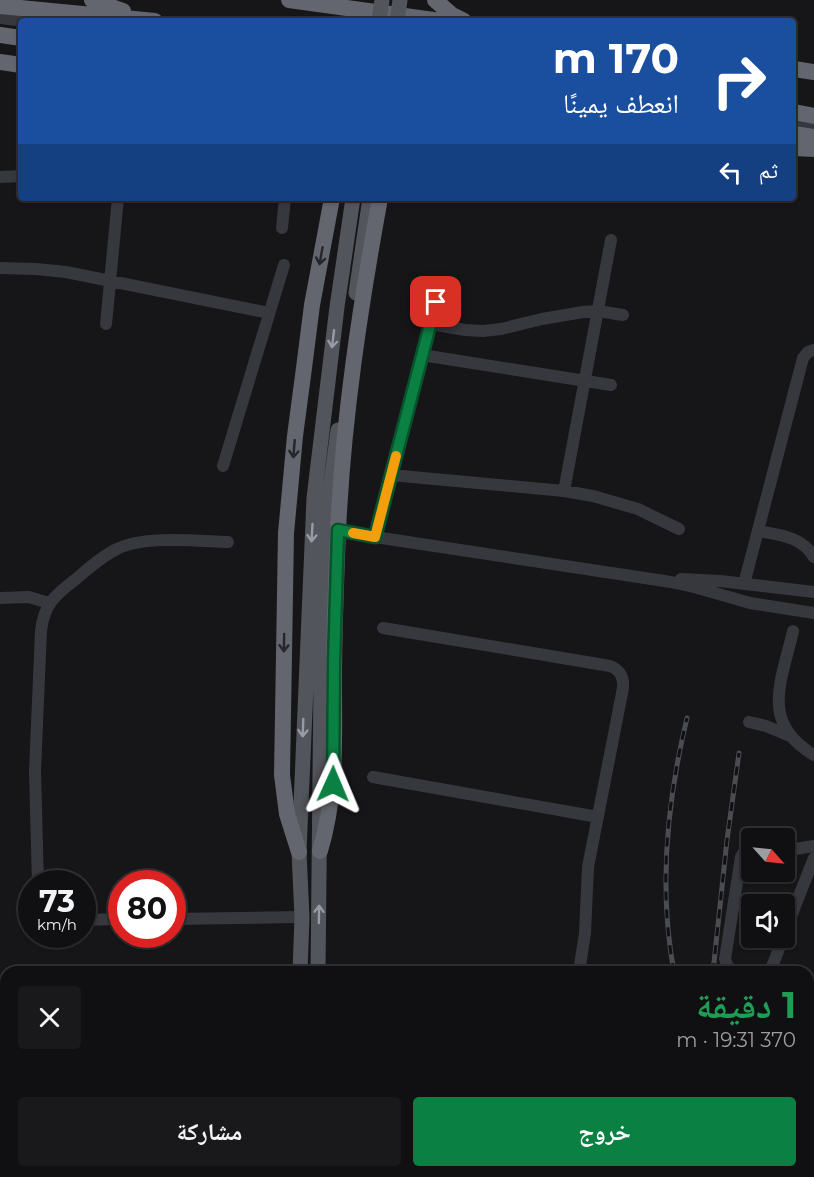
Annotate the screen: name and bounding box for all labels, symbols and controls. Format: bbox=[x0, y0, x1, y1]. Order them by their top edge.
text: 170 m bbox=[553, 32, 679, 84]
icon: right bbox=[700, 42, 778, 120]
text: انعطف يمينًا bbox=[563, 87, 679, 120]
icon: left bbox=[714, 156, 747, 189]
text: ثم bbox=[759, 157, 778, 184]
one-way arrow bbox=[316, 245, 327, 265]
pin bbox=[410, 276, 461, 327]
icon: arrive bbox=[419, 285, 452, 318]
one-way arrow bbox=[327, 329, 338, 349]
one-way arrow bbox=[288, 438, 299, 458]
one-way arrow bbox=[306, 522, 317, 542]
one-way arrow bbox=[279, 633, 290, 653]
one-way arrow bbox=[298, 717, 309, 737]
position arrow bbox=[301, 752, 365, 816]
north arrow bbox=[741, 828, 795, 882]
map controls bbox=[741, 828, 795, 948]
speed limit sign: 80 bbox=[108, 870, 186, 948]
text: 73 bbox=[39, 883, 75, 920]
button: sound bbox=[741, 894, 795, 948]
one-way arrow bbox=[313, 904, 325, 924]
text: km/h bbox=[37, 915, 77, 934]
text: 1 دقيقة bbox=[696, 983, 796, 1027]
button: close bbox=[18, 986, 81, 1049]
text: 370 m · 19:31 bbox=[676, 1028, 796, 1052]
button: مشاركة bbox=[18, 1097, 401, 1166]
button: خروج bbox=[413, 1097, 796, 1166]

